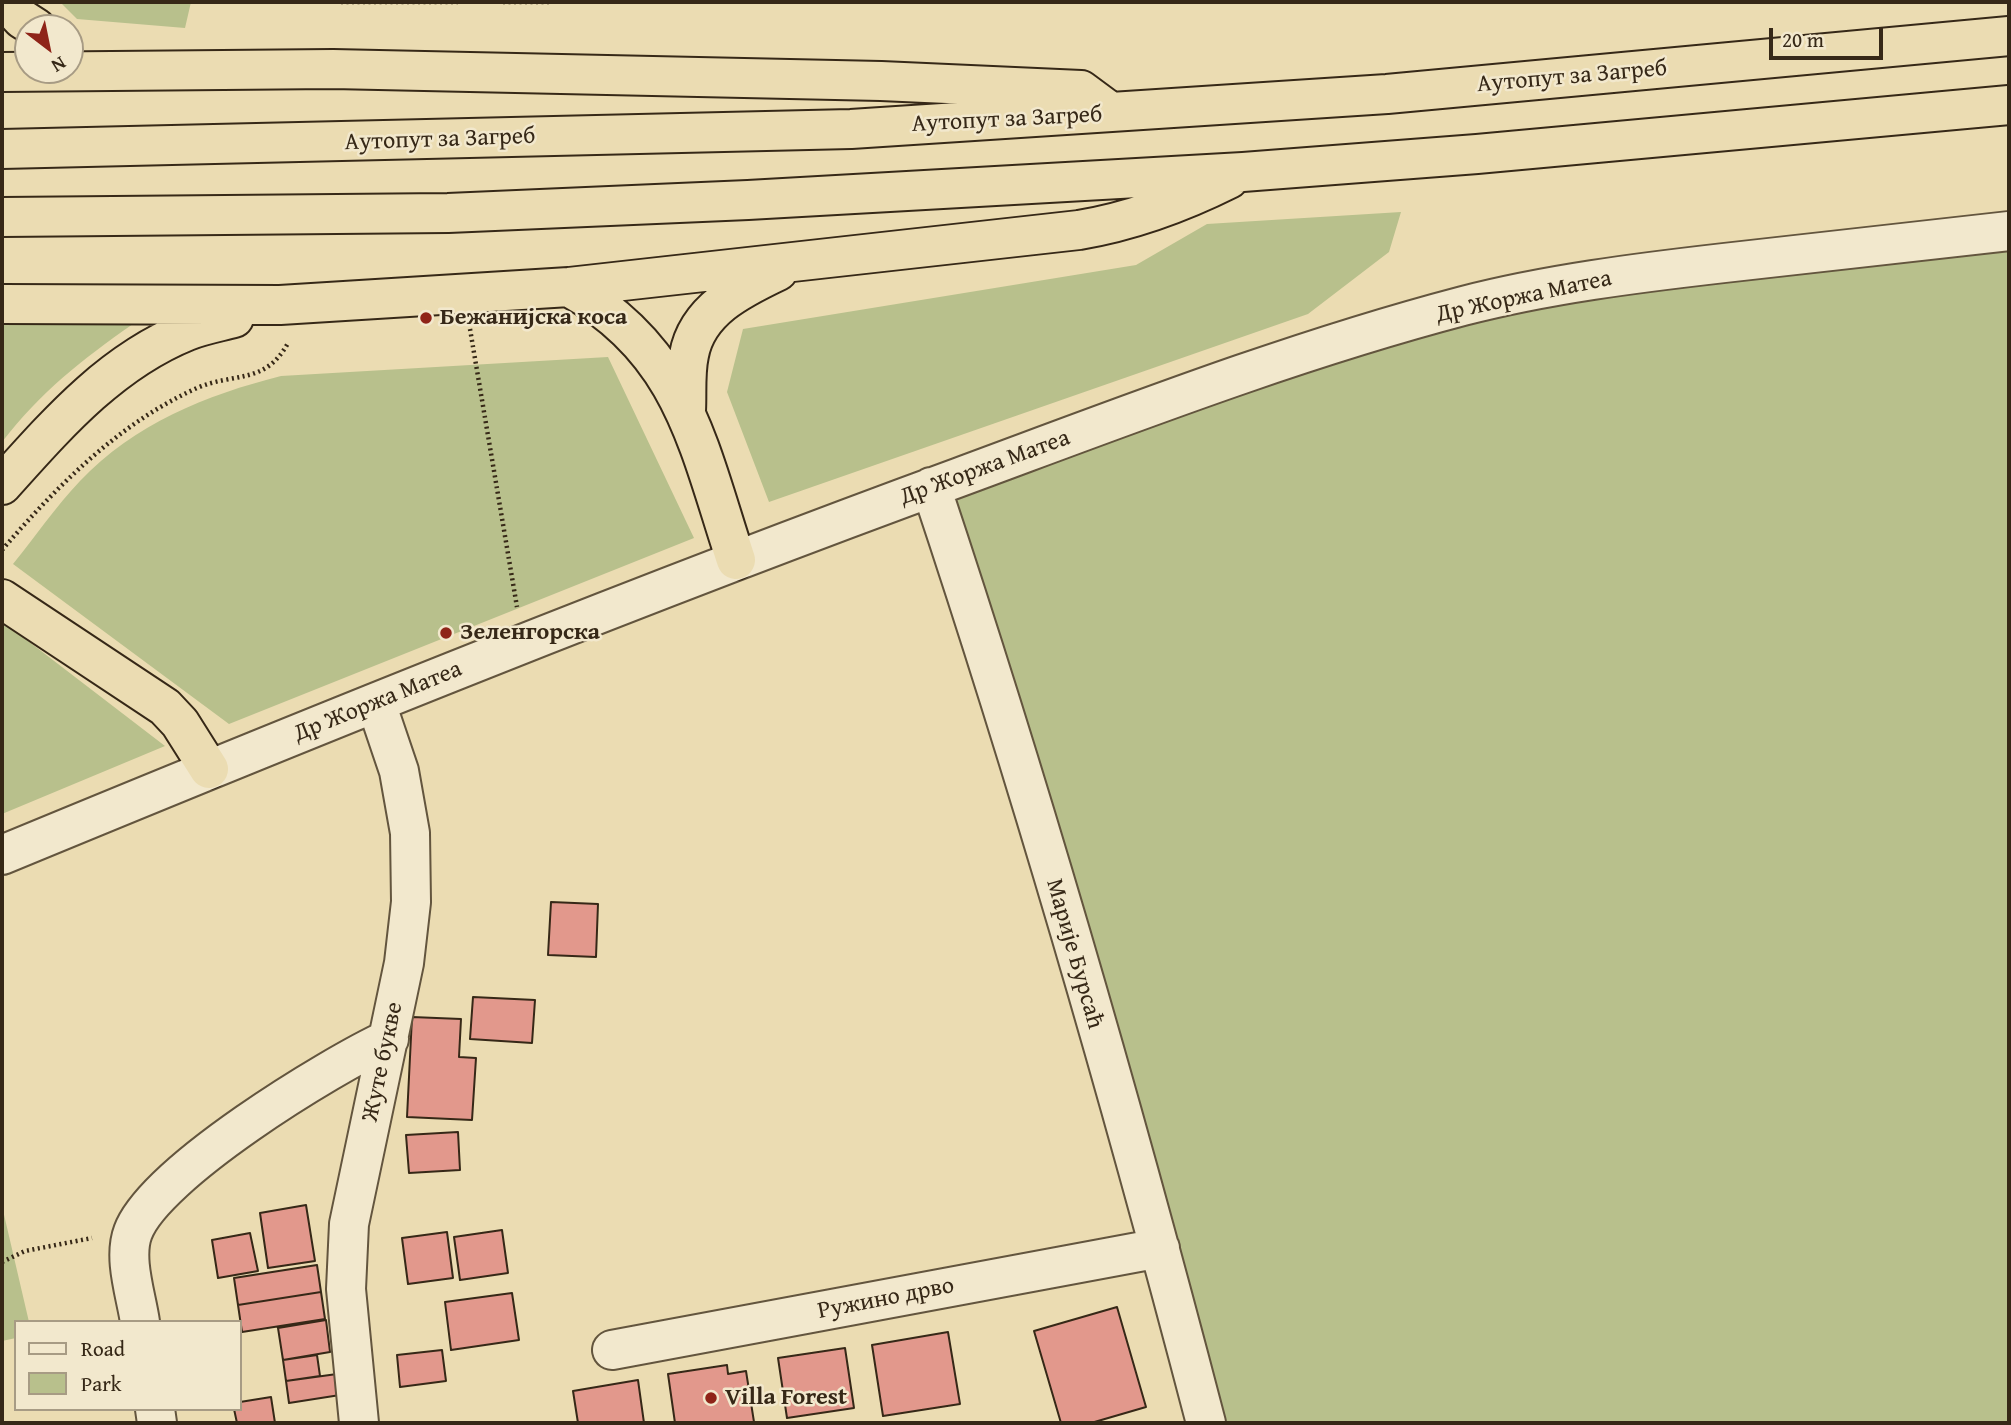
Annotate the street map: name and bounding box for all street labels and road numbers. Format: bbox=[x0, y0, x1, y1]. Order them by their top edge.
street label: Аутопут за Загреб bbox=[1476, 54, 1668, 100]
street label: Аутопут за Загреб bbox=[911, 101, 1103, 139]
street label: Аутопут за Загреб bbox=[344, 122, 536, 158]
street label: Др Жоржа Матеа bbox=[1434, 264, 1614, 330]
street label: Др Жоржа Матеа bbox=[896, 424, 1074, 512]
street label: Др Жоржа Матеа bbox=[290, 655, 466, 749]
street label: Марије Бурсаћ bbox=[1039, 876, 1109, 1032]
street label: Жуте букве bbox=[356, 999, 410, 1125]
street label: Ружино дрво bbox=[815, 1272, 957, 1326]

